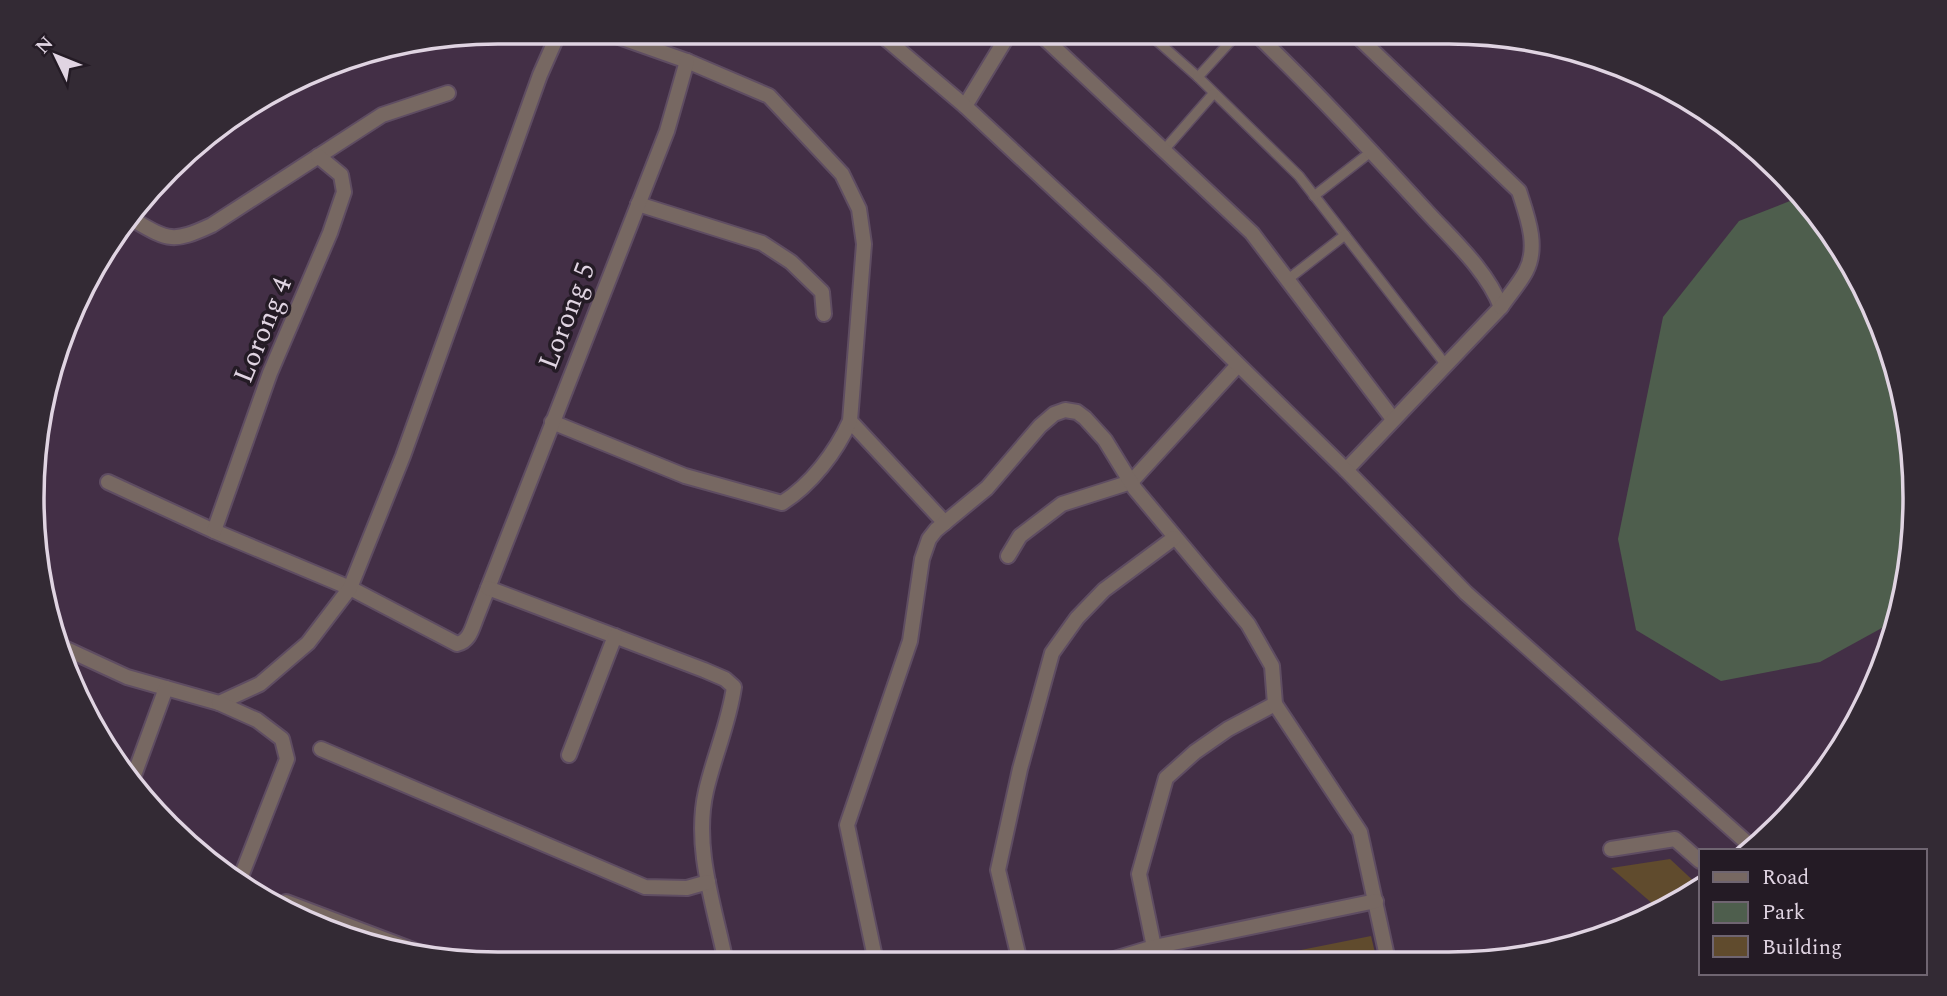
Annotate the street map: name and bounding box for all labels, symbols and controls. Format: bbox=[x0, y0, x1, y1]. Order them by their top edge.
north arrow bbox=[21, 21, 91, 91]
text: N bbox=[29, 30, 61, 61]
street label: Lorong 5 bbox=[527, 256, 607, 376]
street label: Lorong 4 bbox=[222, 270, 304, 390]
legend bbox=[1699, 849, 1926, 975]
text: Road bbox=[1762, 862, 1809, 894]
text: Park bbox=[1762, 897, 1806, 929]
text: Building bbox=[1762, 932, 1842, 964]

